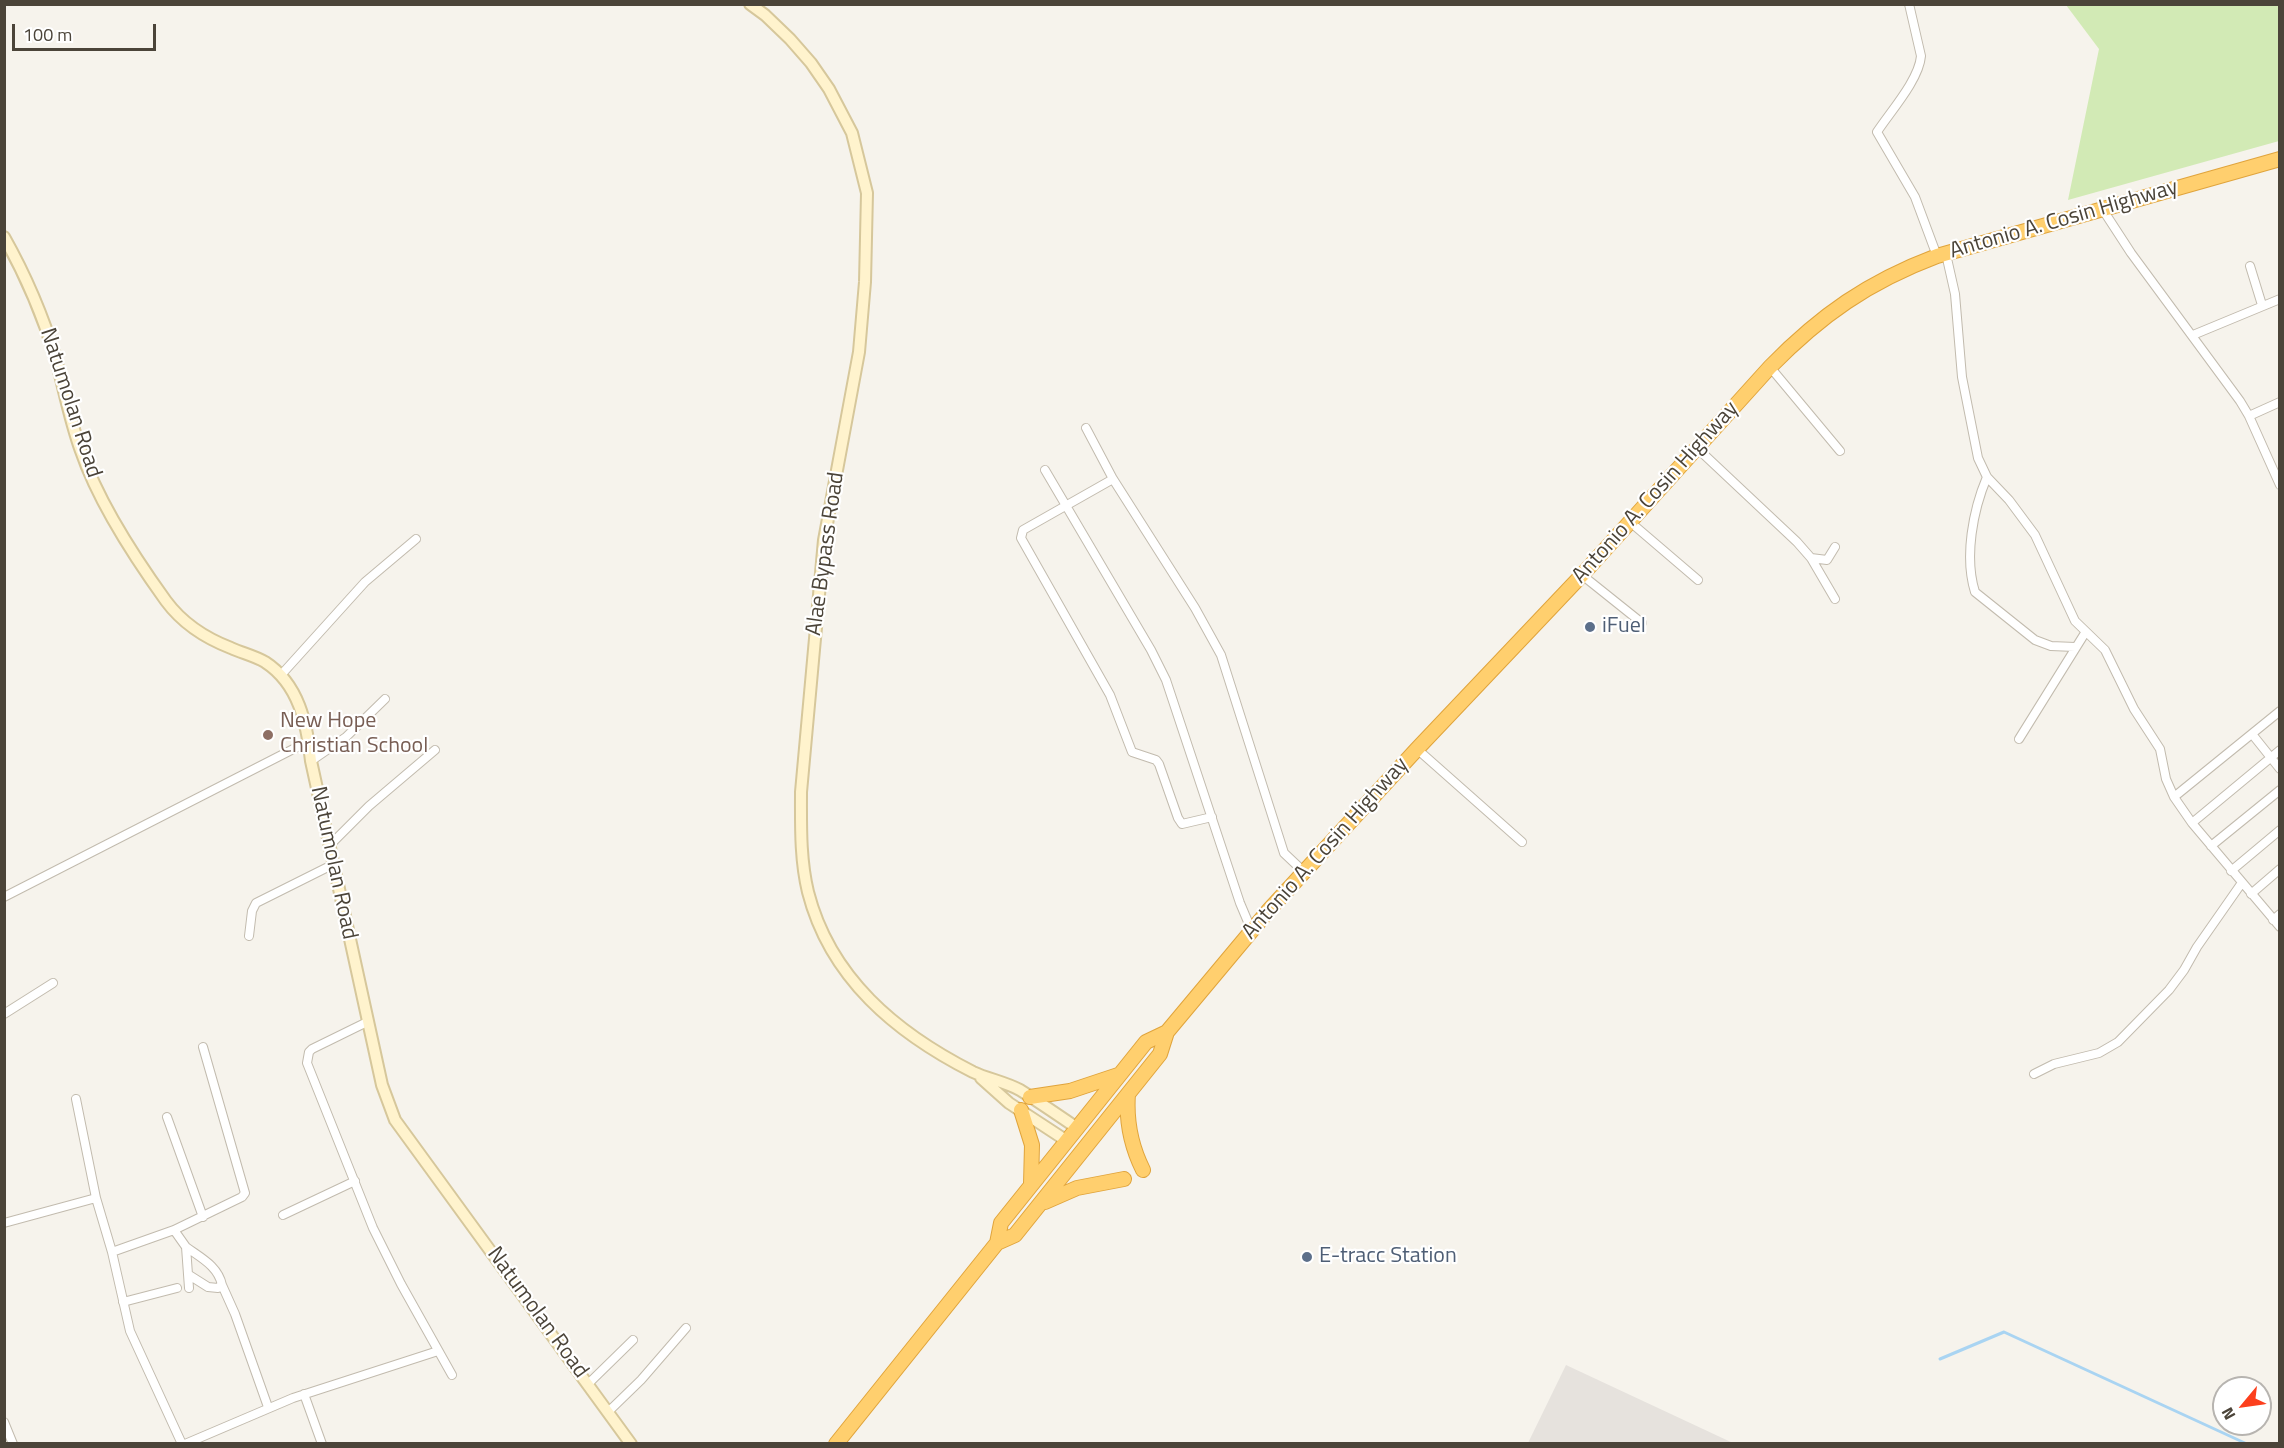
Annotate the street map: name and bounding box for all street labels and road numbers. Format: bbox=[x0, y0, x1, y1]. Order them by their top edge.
street label: Antonio A. Cosin Highway bbox=[1947, 175, 2181, 265]
street label: Natumolan Road bbox=[33, 325, 107, 481]
street label: Antonio A. Cosin Highway bbox=[1567, 397, 1745, 589]
street label: Alae Bypass Road bbox=[801, 471, 851, 637]
street label: Antonio A. Cosin Highway bbox=[1237, 753, 1415, 945]
street label: Natumolan Road bbox=[304, 784, 362, 942]
street label: Natumolan Road bbox=[481, 1242, 593, 1384]

